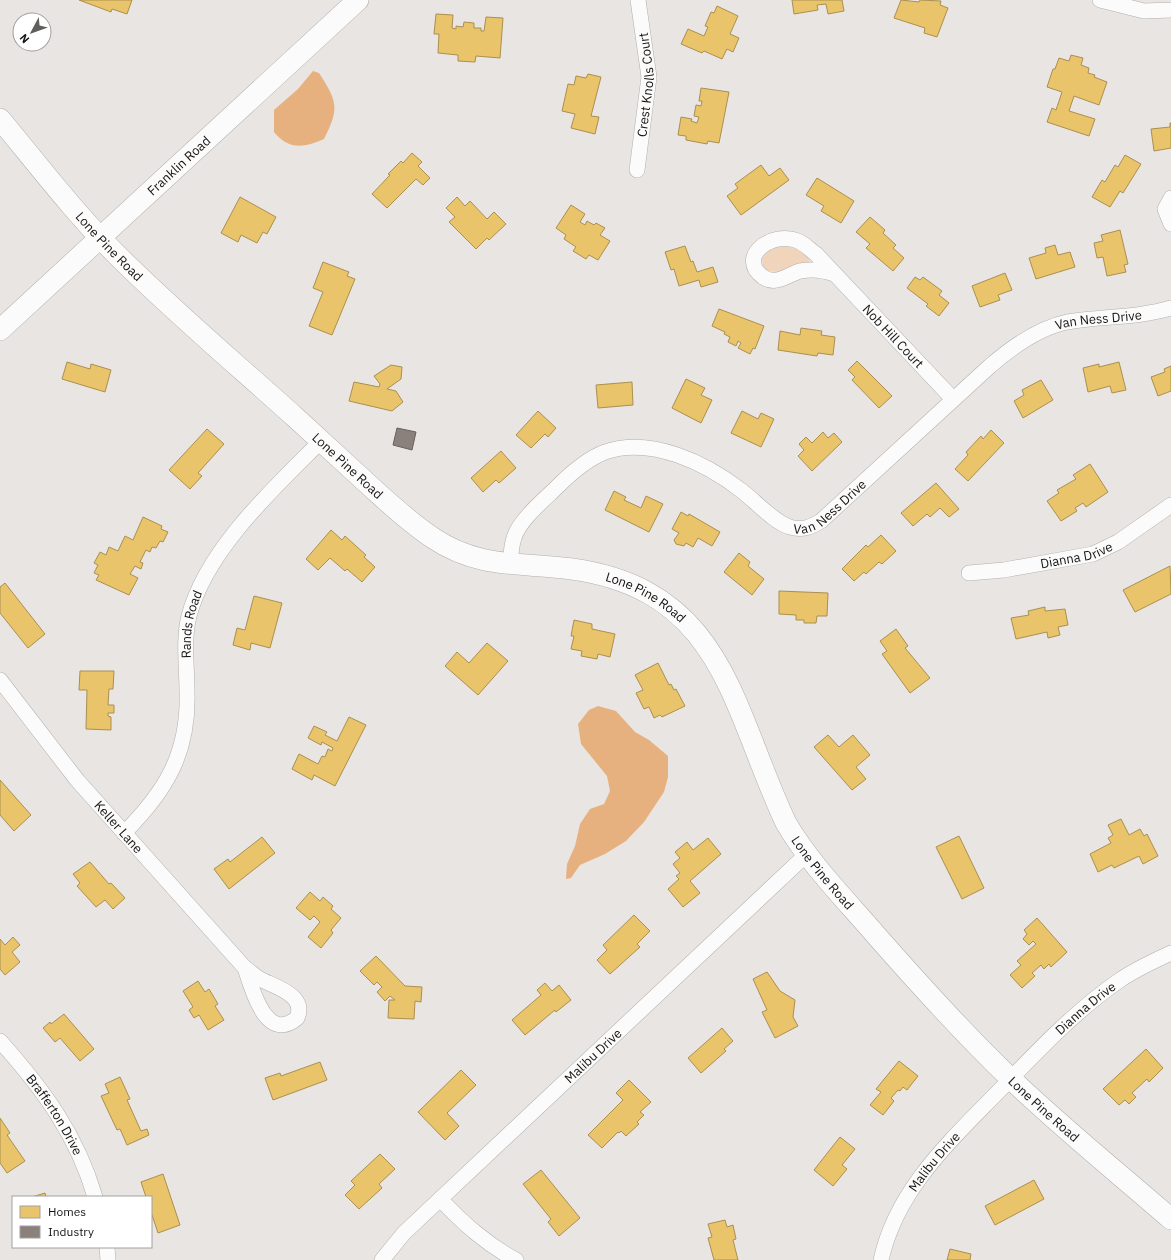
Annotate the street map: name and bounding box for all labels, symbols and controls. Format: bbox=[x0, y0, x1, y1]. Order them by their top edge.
north arrow bbox=[12, 12, 52, 52]
text: N bbox=[17, 31, 32, 46]
street label: Crest Knolls Court bbox=[633, 31, 658, 138]
street label: Franklin Road bbox=[144, 132, 214, 199]
street label: Lone Pine Road bbox=[72, 208, 146, 285]
street label: Nob Hill Court bbox=[859, 301, 927, 372]
street label: Van Ness Drive bbox=[1053, 306, 1143, 334]
street label: Lone Pine Road bbox=[309, 429, 387, 503]
street label: Van Ness Drive bbox=[793, 476, 870, 538]
street label: Dianna Drive bbox=[1039, 538, 1115, 572]
street label: Lone Pine Road bbox=[604, 568, 689, 626]
street label: Rands Road bbox=[178, 588, 206, 659]
street label: Keller Lane bbox=[90, 797, 146, 857]
street label: Lone Pine Road bbox=[787, 833, 857, 913]
street label: Dianna Drive bbox=[1052, 978, 1119, 1039]
street label: Malibu Drive bbox=[561, 1025, 625, 1087]
street label: Brafferton Drive bbox=[22, 1071, 86, 1158]
street label: Lone Pine Road bbox=[1004, 1073, 1083, 1146]
street label: Malibu Drive bbox=[905, 1128, 964, 1195]
legend bbox=[12, 1196, 152, 1248]
text: Homes bbox=[48, 1204, 86, 1219]
text: Industry bbox=[48, 1224, 94, 1239]

